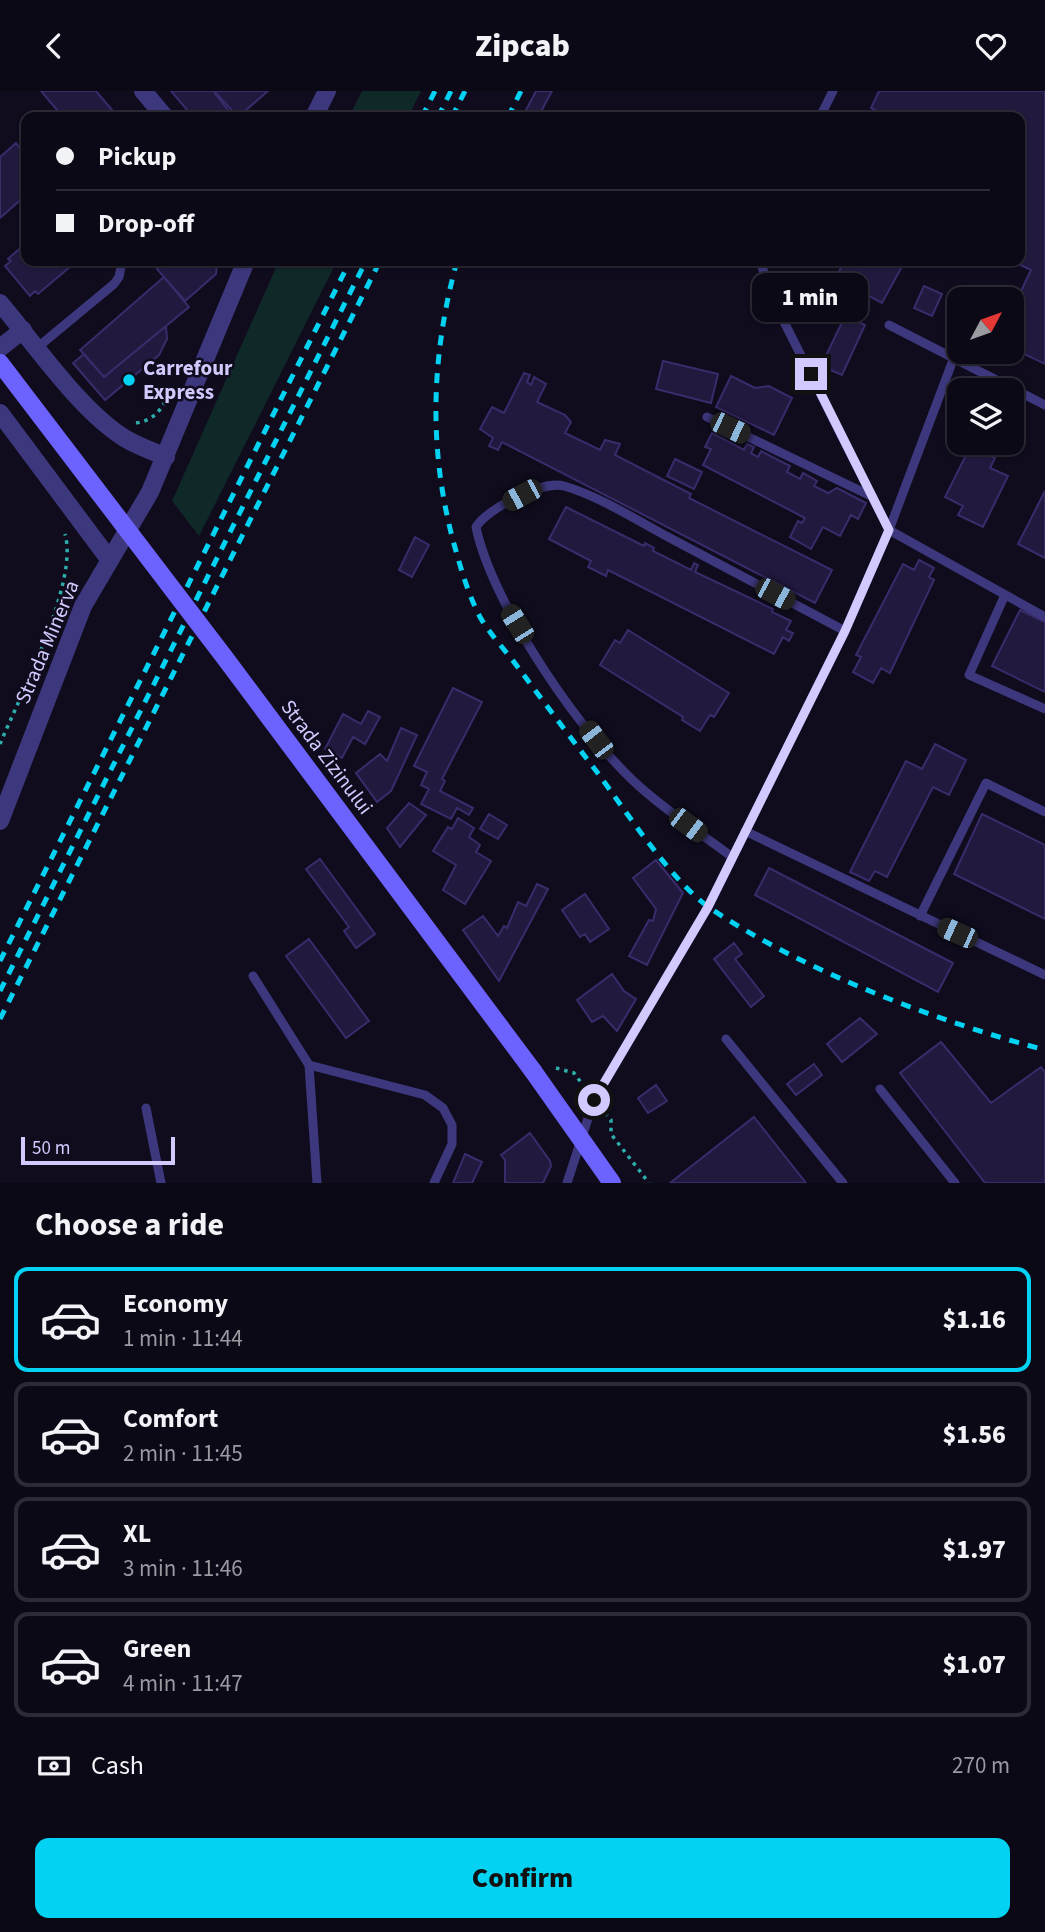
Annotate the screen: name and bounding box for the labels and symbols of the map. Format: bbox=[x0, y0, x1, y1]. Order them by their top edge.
callout: 1 min bbox=[753, 273, 869, 321]
north arrow bbox=[947, 287, 1024, 364]
place label: Carrefour Express bbox=[143, 353, 233, 407]
route end bbox=[795, 358, 827, 390]
marker: Carrefour Express bbox=[121, 372, 137, 388]
car bbox=[707, 409, 754, 447]
car bbox=[499, 476, 546, 514]
street label: Strada Minerva bbox=[7, 575, 87, 709]
car bbox=[752, 575, 799, 613]
car bbox=[497, 601, 538, 647]
street label: Strada Zizinului bbox=[274, 693, 380, 821]
car bbox=[575, 717, 618, 763]
car bbox=[665, 804, 712, 846]
car bbox=[934, 915, 981, 951]
route start bbox=[578, 1084, 610, 1116]
scale bar bbox=[21, 1134, 175, 1166]

